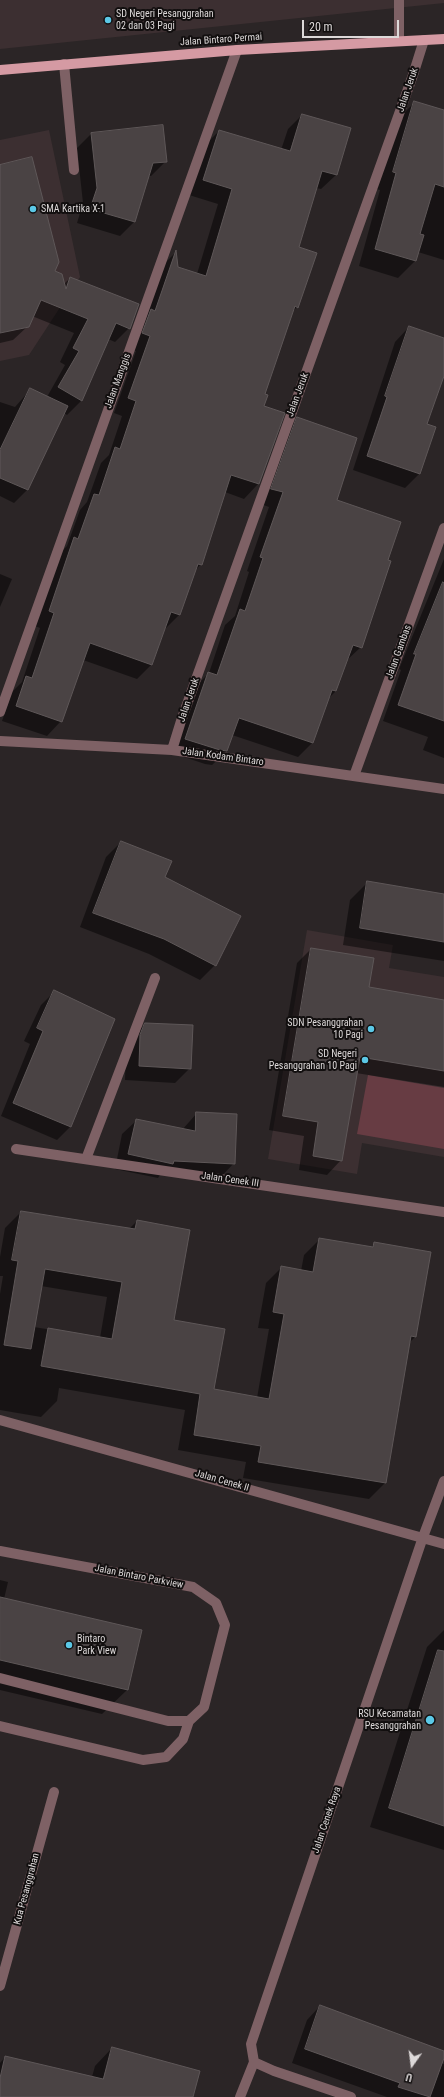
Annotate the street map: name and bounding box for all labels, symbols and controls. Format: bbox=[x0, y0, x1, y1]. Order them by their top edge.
place label: SD Negeri Pesanggrahan 02 dan 03 Pagi bbox=[116, 8, 214, 32]
scale bar bbox=[304, 12, 401, 38]
marker: SD Negeri Pesanggrahan 02 dan 03 Pagi bbox=[103, 15, 113, 25]
text: 20 m bbox=[309, 20, 333, 34]
street label: Jalan Bintaro Permai bbox=[180, 31, 262, 49]
street label: Jalan Jeruk bbox=[395, 66, 421, 114]
place label: SMA Kartika X-1 bbox=[41, 203, 105, 215]
marker: SMA Kartika X-1 bbox=[28, 204, 38, 214]
street label: Jalan Manggis bbox=[102, 352, 134, 410]
street label: Jalan Jeruk bbox=[285, 371, 311, 419]
street label: Jalan Gambas bbox=[384, 623, 414, 681]
street label: Jalan Jeruk bbox=[176, 676, 202, 724]
street label: Jalan Kodam Bintaro bbox=[182, 745, 264, 769]
place label: SDN Pesanggrahan 10 Pagi bbox=[287, 1017, 363, 1040]
marker: SDN Pesanggrahan 10 Pagi bbox=[366, 1024, 376, 1034]
place label: SD Negeri Pesanggrahan 10 Pagi bbox=[269, 1048, 357, 1072]
marker: SD Negeri Pesanggrahan 10 Pagi bbox=[360, 1055, 370, 1065]
street label: Jalan Cenek III bbox=[200, 1170, 260, 1190]
street label: Jalan Cenek II bbox=[194, 1468, 250, 1494]
street label: Jalan Bintaro Parkview bbox=[94, 1563, 184, 1591]
place label: Bintaro Park View bbox=[77, 1633, 116, 1656]
marker: Bintaro Park View bbox=[64, 1640, 74, 1650]
place label: RSU Kecamatan Pesanggrahan bbox=[358, 1708, 421, 1732]
marker: RSU Kecamatan Pesanggrahan bbox=[424, 1714, 436, 1726]
street label: Jalan Cenek Raya bbox=[310, 1785, 344, 1855]
street label: Kua Pesanggrahan bbox=[12, 1852, 42, 1926]
north arrow bbox=[392, 2045, 432, 2085]
text: U bbox=[404, 2070, 414, 2084]

